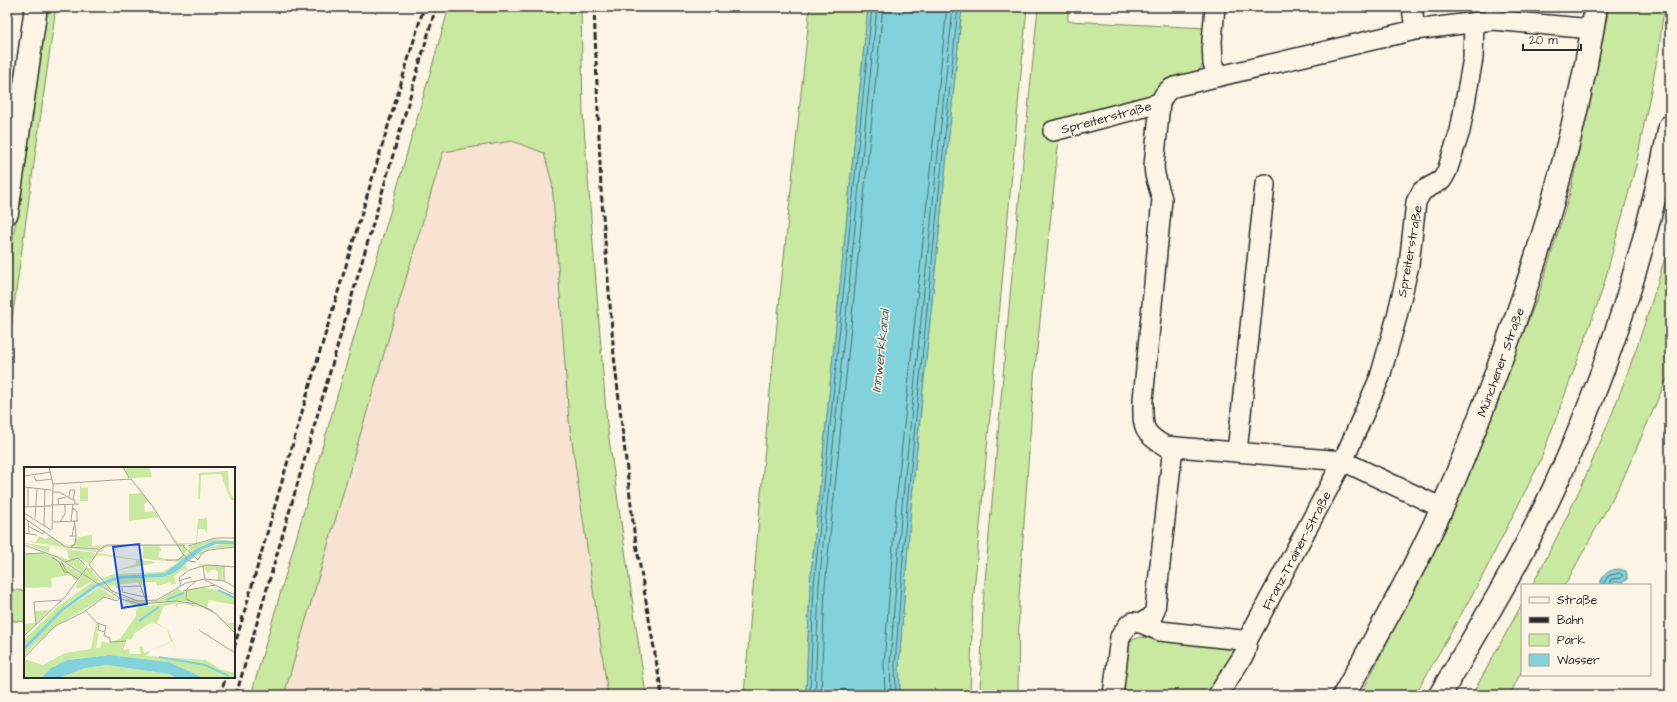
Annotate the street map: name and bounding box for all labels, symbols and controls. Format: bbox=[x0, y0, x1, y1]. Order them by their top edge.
scale bar bbox=[1523, 26, 1581, 52]
text: 20 m bbox=[1529, 32, 1558, 49]
street label: Spreiterstraße bbox=[1059, 97, 1154, 139]
street label: Spreiterstraße bbox=[1393, 204, 1427, 299]
street label: Münchener Straße bbox=[1473, 305, 1529, 420]
water label: Innwerkkanal bbox=[867, 307, 895, 394]
inset map bbox=[24, 467, 235, 678]
street label: Franz-Trainer-Straße bbox=[1258, 488, 1336, 613]
legend bbox=[1521, 584, 1651, 676]
text: Straße bbox=[1557, 592, 1598, 609]
text: Bahn bbox=[1557, 612, 1584, 629]
text: Park bbox=[1557, 632, 1585, 649]
text: Wasser bbox=[1557, 652, 1600, 669]

